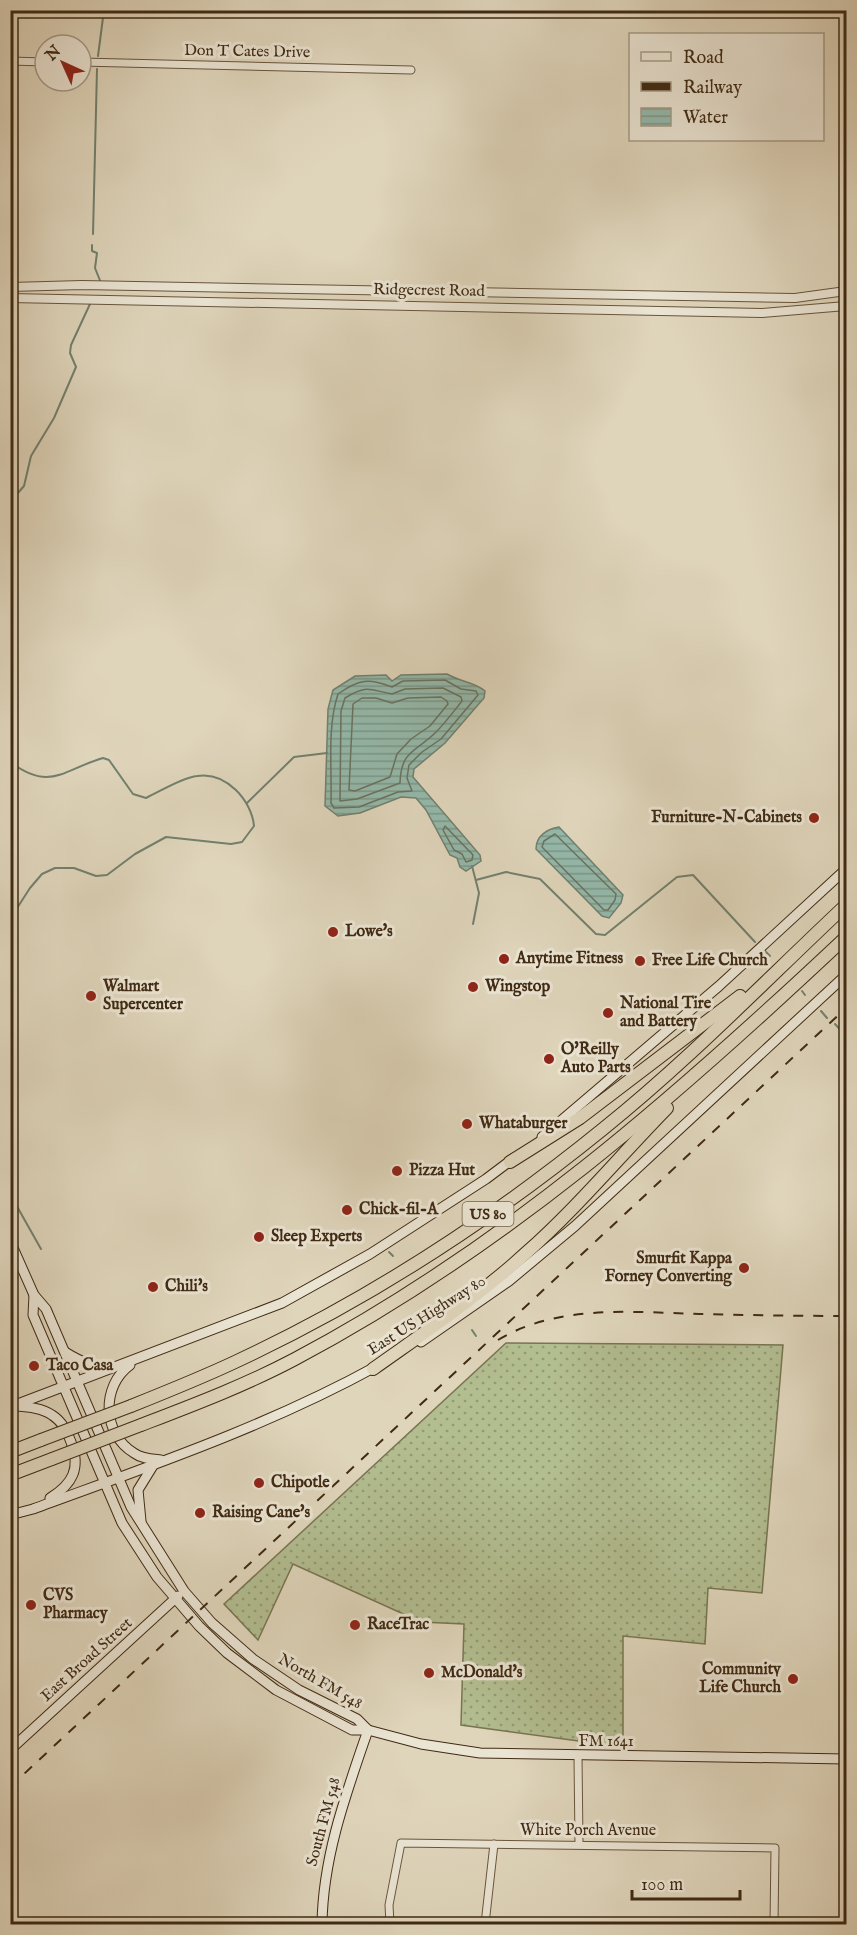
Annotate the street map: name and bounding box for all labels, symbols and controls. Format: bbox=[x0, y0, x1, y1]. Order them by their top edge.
north arrow bbox=[33, 33, 93, 93]
legend bbox=[629, 33, 824, 141]
street label: Don T Cates Drive bbox=[184, 41, 310, 63]
text: N bbox=[41, 42, 66, 66]
text: Road bbox=[683, 47, 724, 70]
text: Railway bbox=[683, 77, 742, 100]
text: Water bbox=[683, 107, 728, 130]
street label: Ridgecrest Road bbox=[373, 280, 485, 302]
place label: Furniture-N-Cabinets bbox=[651, 808, 802, 828]
marker: Furniture-N-Cabinets bbox=[807, 811, 821, 825]
place label: Lowe's bbox=[345, 922, 393, 942]
marker: Lowe's bbox=[326, 925, 340, 939]
place label: Anytime Fitness bbox=[515, 949, 623, 969]
place label: Free Life Church bbox=[652, 951, 768, 971]
marker: Anytime Fitness bbox=[497, 952, 511, 966]
marker: Free Life Church bbox=[633, 954, 647, 968]
place label: Walmart Supercenter bbox=[102, 977, 183, 1015]
place label: Wingstop bbox=[484, 977, 550, 997]
marker: Wingstop bbox=[466, 980, 480, 994]
marker: Walmart Supercenter bbox=[84, 989, 98, 1003]
place label: National Tire and Battery bbox=[619, 994, 712, 1032]
marker: National Tire and Battery bbox=[601, 1006, 615, 1020]
place label: O'Reilly Auto Parts bbox=[560, 1040, 631, 1078]
marker: O'Reilly Auto Parts bbox=[542, 1052, 556, 1066]
place label: Whataburger bbox=[478, 1114, 567, 1134]
marker: Whataburger bbox=[460, 1117, 474, 1131]
place label: Pizza Hut bbox=[409, 1161, 476, 1181]
marker: Pizza Hut bbox=[390, 1164, 404, 1178]
place label: Chick-fil-A bbox=[359, 1200, 439, 1220]
road number: US 80 bbox=[462, 1202, 514, 1226]
marker: Chick-fil-A bbox=[340, 1203, 354, 1217]
place label: Sleep Experts bbox=[271, 1227, 363, 1247]
marker: Sleep Experts bbox=[252, 1230, 266, 1244]
place label: Smurfit Kappa Forney Converting bbox=[605, 1249, 733, 1287]
marker: Smurfit Kappa Forney Converting bbox=[737, 1261, 751, 1275]
street label: East US Highway 80 bbox=[364, 1272, 490, 1360]
place label: Chili's bbox=[165, 1277, 208, 1297]
marker: Chili's bbox=[146, 1280, 160, 1294]
place label: Taco Casa bbox=[45, 1356, 114, 1376]
marker: Taco Casa bbox=[27, 1359, 41, 1373]
place label: Chipotle bbox=[271, 1473, 330, 1493]
marker: Chipotle bbox=[252, 1476, 266, 1490]
place label: Raising Cane's bbox=[212, 1503, 310, 1523]
marker: Raising Cane's bbox=[193, 1506, 207, 1520]
place label: CVS Pharmacy bbox=[43, 1586, 109, 1624]
marker: CVS Pharmacy bbox=[24, 1598, 38, 1612]
street label: East Broad Street bbox=[37, 1613, 137, 1706]
place label: RaceTrac bbox=[367, 1615, 429, 1635]
marker: RaceTrac bbox=[348, 1618, 362, 1632]
street label: North FM 548 bbox=[274, 1650, 366, 1714]
place label: Community Life Church bbox=[699, 1660, 782, 1698]
place label: McDonald's bbox=[441, 1663, 523, 1683]
marker: McDonald's bbox=[422, 1666, 436, 1680]
marker: Community Life Church bbox=[786, 1672, 800, 1686]
street label: FM 1641 bbox=[578, 1732, 634, 1752]
street label: South FM 548 bbox=[303, 1775, 345, 1869]
street label: White Porch Avenue bbox=[520, 1821, 656, 1841]
scale bar bbox=[632, 1863, 740, 1901]
text: 100 m bbox=[641, 1874, 683, 1897]

